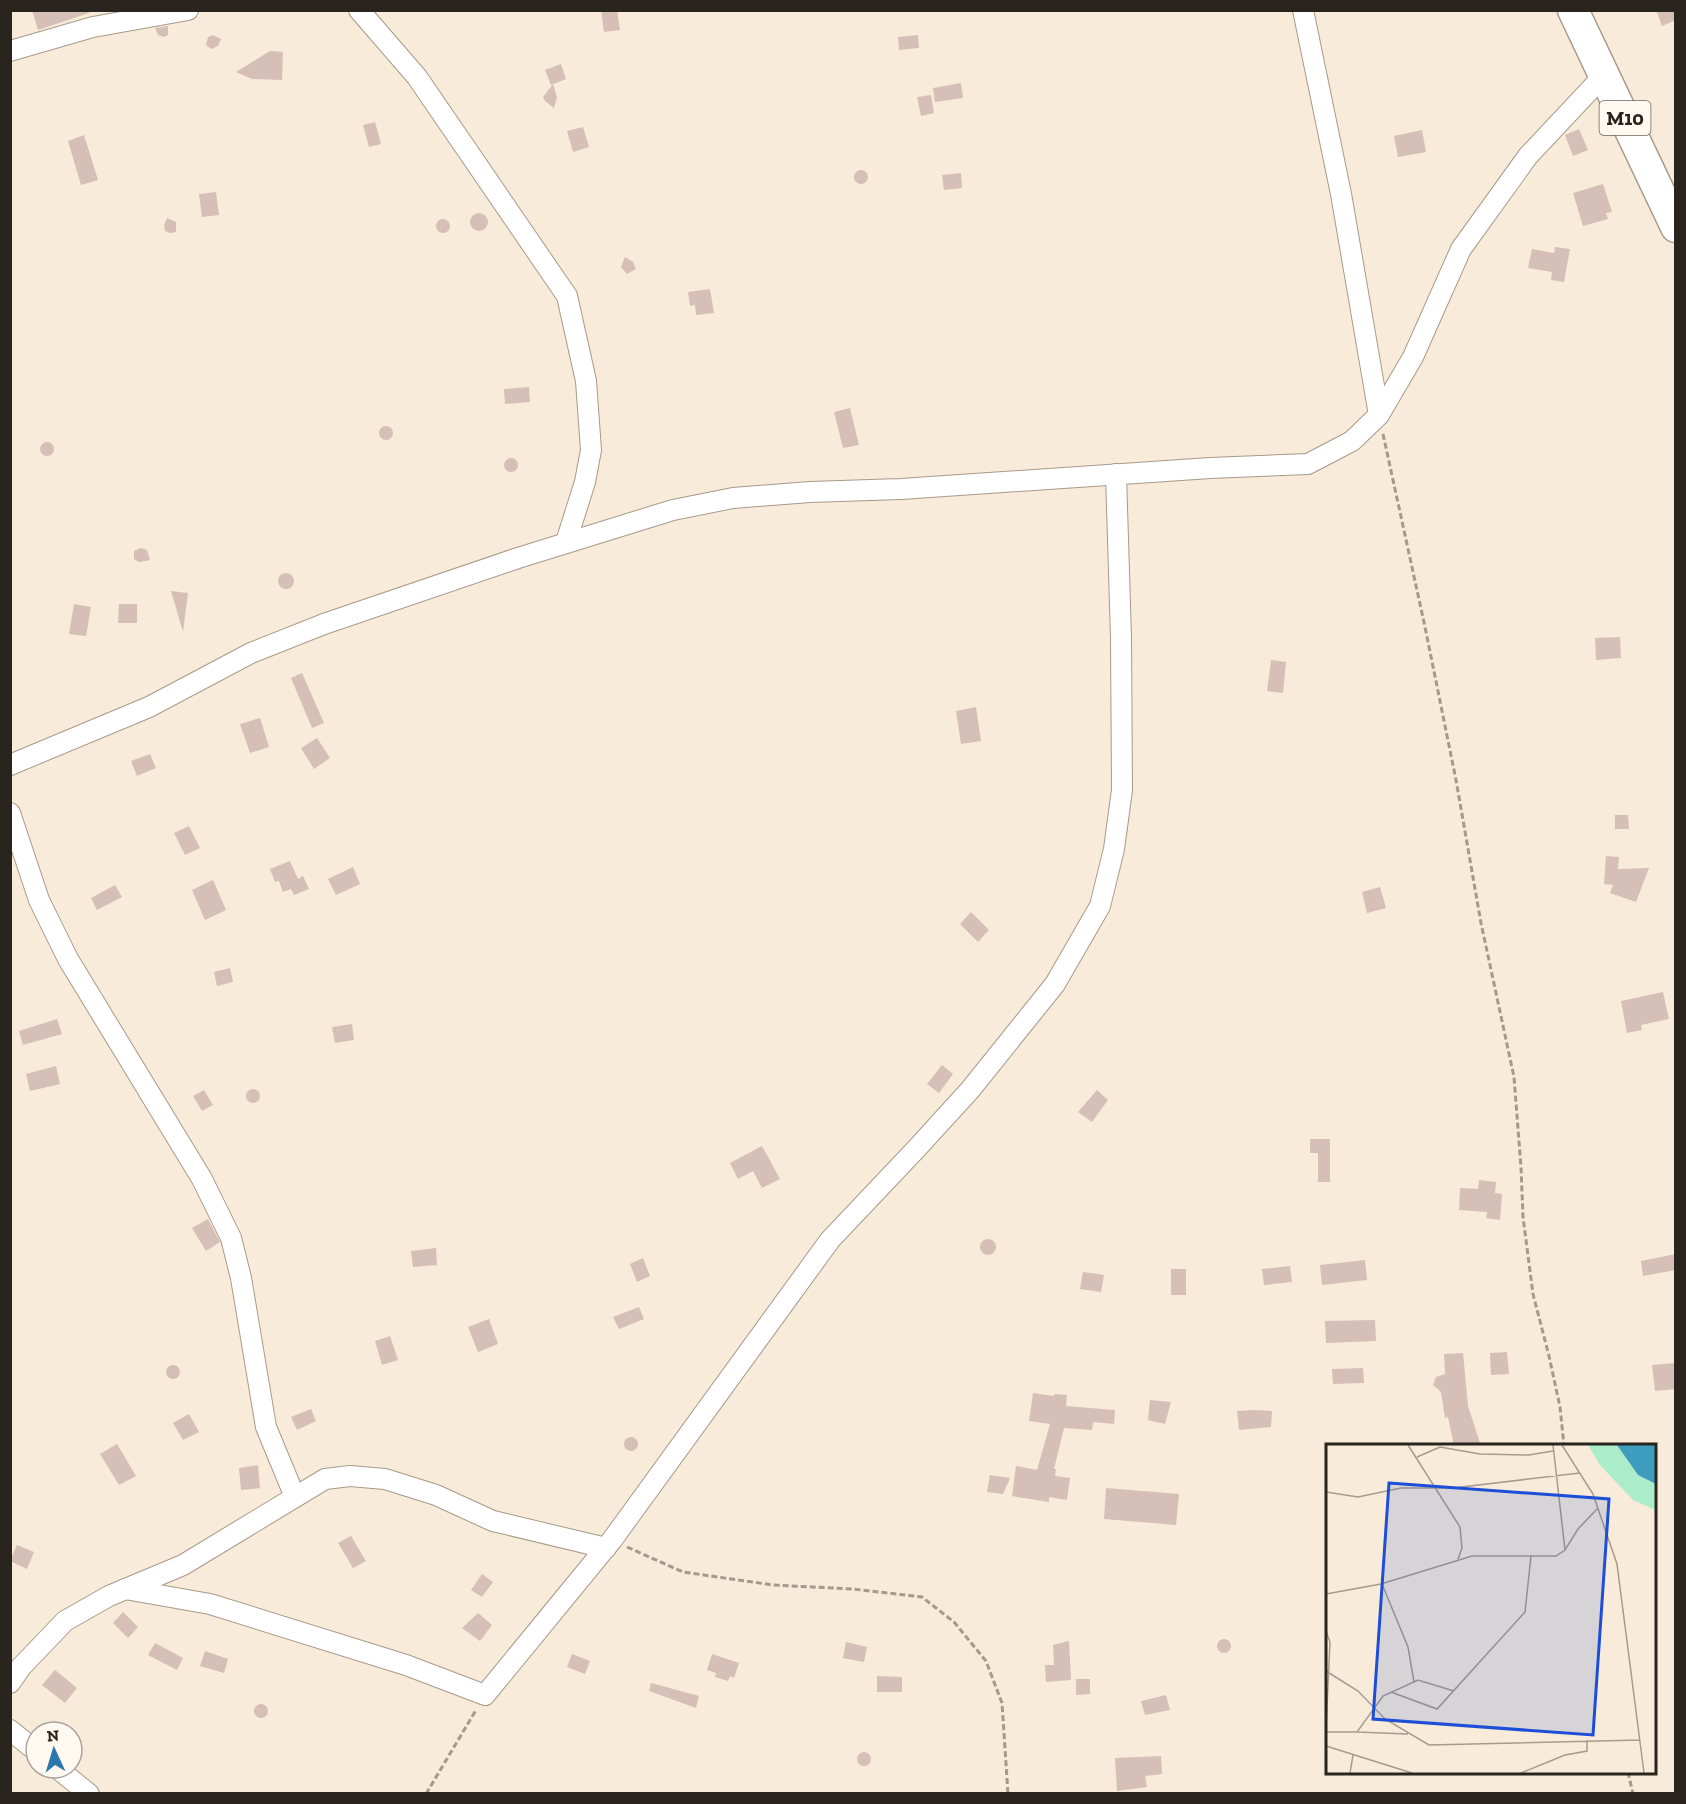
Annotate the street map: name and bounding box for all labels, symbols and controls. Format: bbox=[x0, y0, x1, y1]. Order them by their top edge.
road number: M10 bbox=[1600, 101, 1650, 135]
inset map bbox=[1326, 1444, 1656, 1774]
north arrow bbox=[24, 1720, 84, 1780]
text: N bbox=[46, 1726, 60, 1745]

